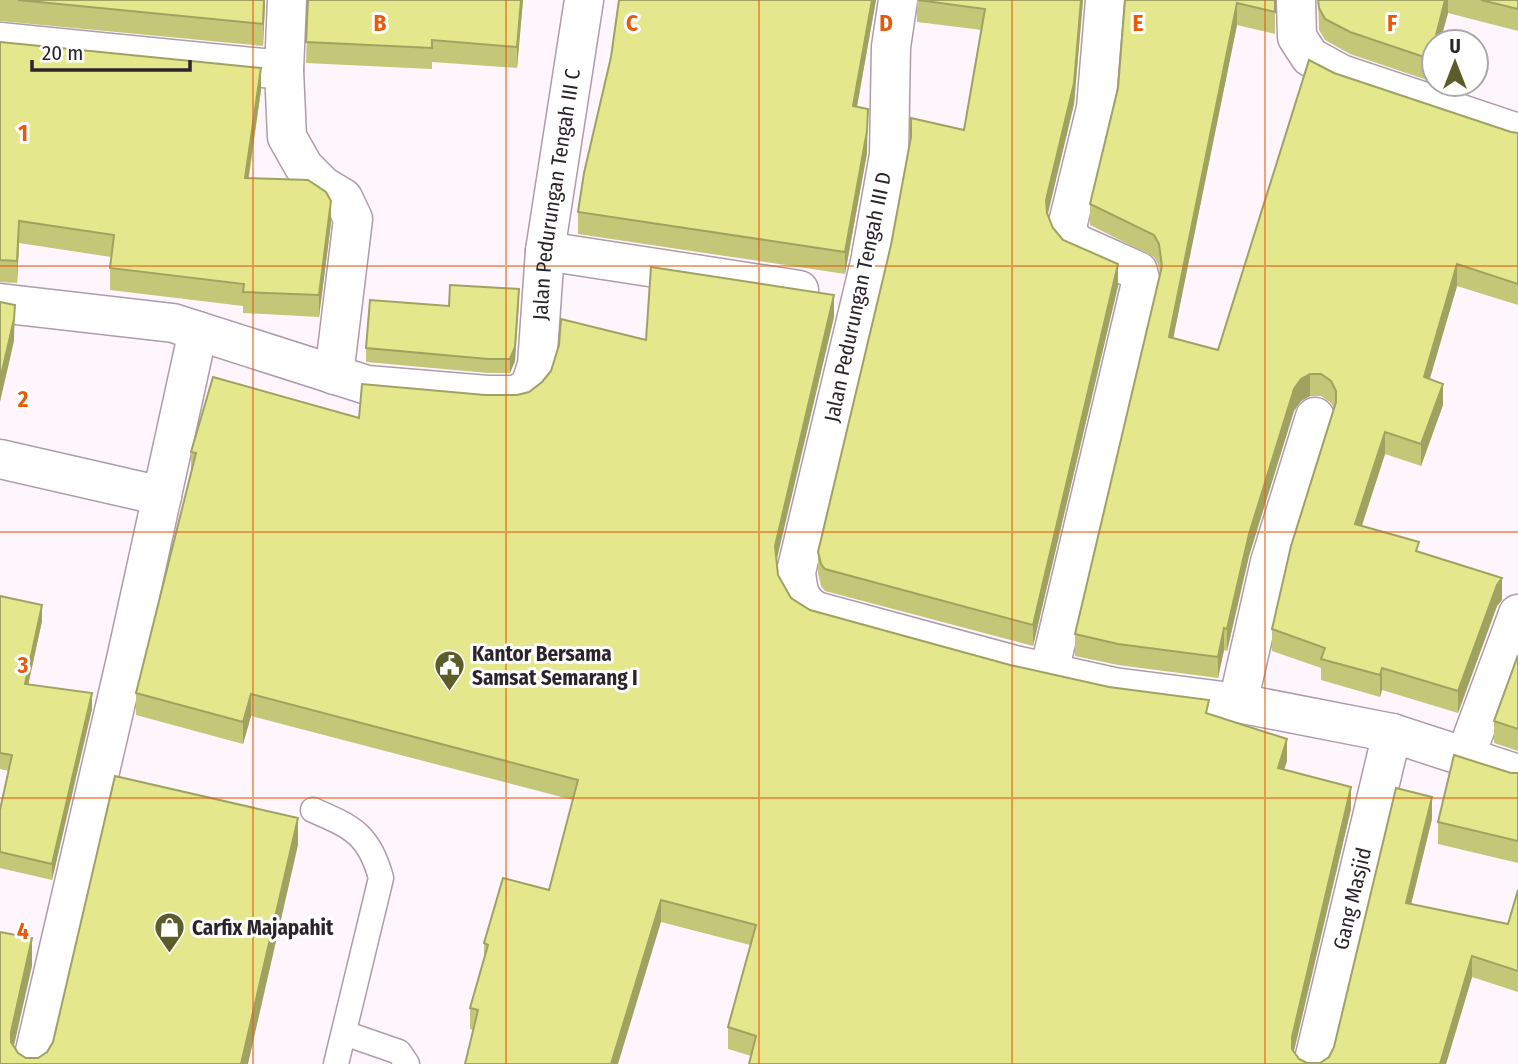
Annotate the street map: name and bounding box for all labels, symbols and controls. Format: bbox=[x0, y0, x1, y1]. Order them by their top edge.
text: B bbox=[374, 9, 387, 37]
text: C bbox=[626, 9, 638, 37]
text: D bbox=[879, 9, 893, 37]
text: E bbox=[1133, 9, 1144, 37]
text: F bbox=[1387, 9, 1397, 37]
scale bar bbox=[32, 28, 189, 72]
north arrow bbox=[1420, 28, 1490, 98]
text: U bbox=[1449, 35, 1461, 58]
text: 20 m bbox=[42, 40, 83, 66]
street label: Jalan Pedurungan Tengah III C bbox=[527, 66, 586, 321]
text: 1 bbox=[18, 119, 28, 147]
street label: Jalan Pedurungan Tengah III D bbox=[819, 170, 897, 424]
text: 2 bbox=[17, 385, 29, 413]
place label: Kantor Bersama Samsat Semarang I bbox=[472, 641, 638, 691]
public building icon: Kantor Bersama Samsat Semarang I bbox=[432, 649, 466, 693]
text: 3 bbox=[17, 651, 29, 679]
street label: Gang Masjid bbox=[1328, 845, 1377, 952]
shop icon: Carfix Majapahit bbox=[152, 911, 186, 955]
place label: Carfix Majapahit bbox=[192, 915, 334, 941]
text: 4 bbox=[17, 917, 29, 945]

